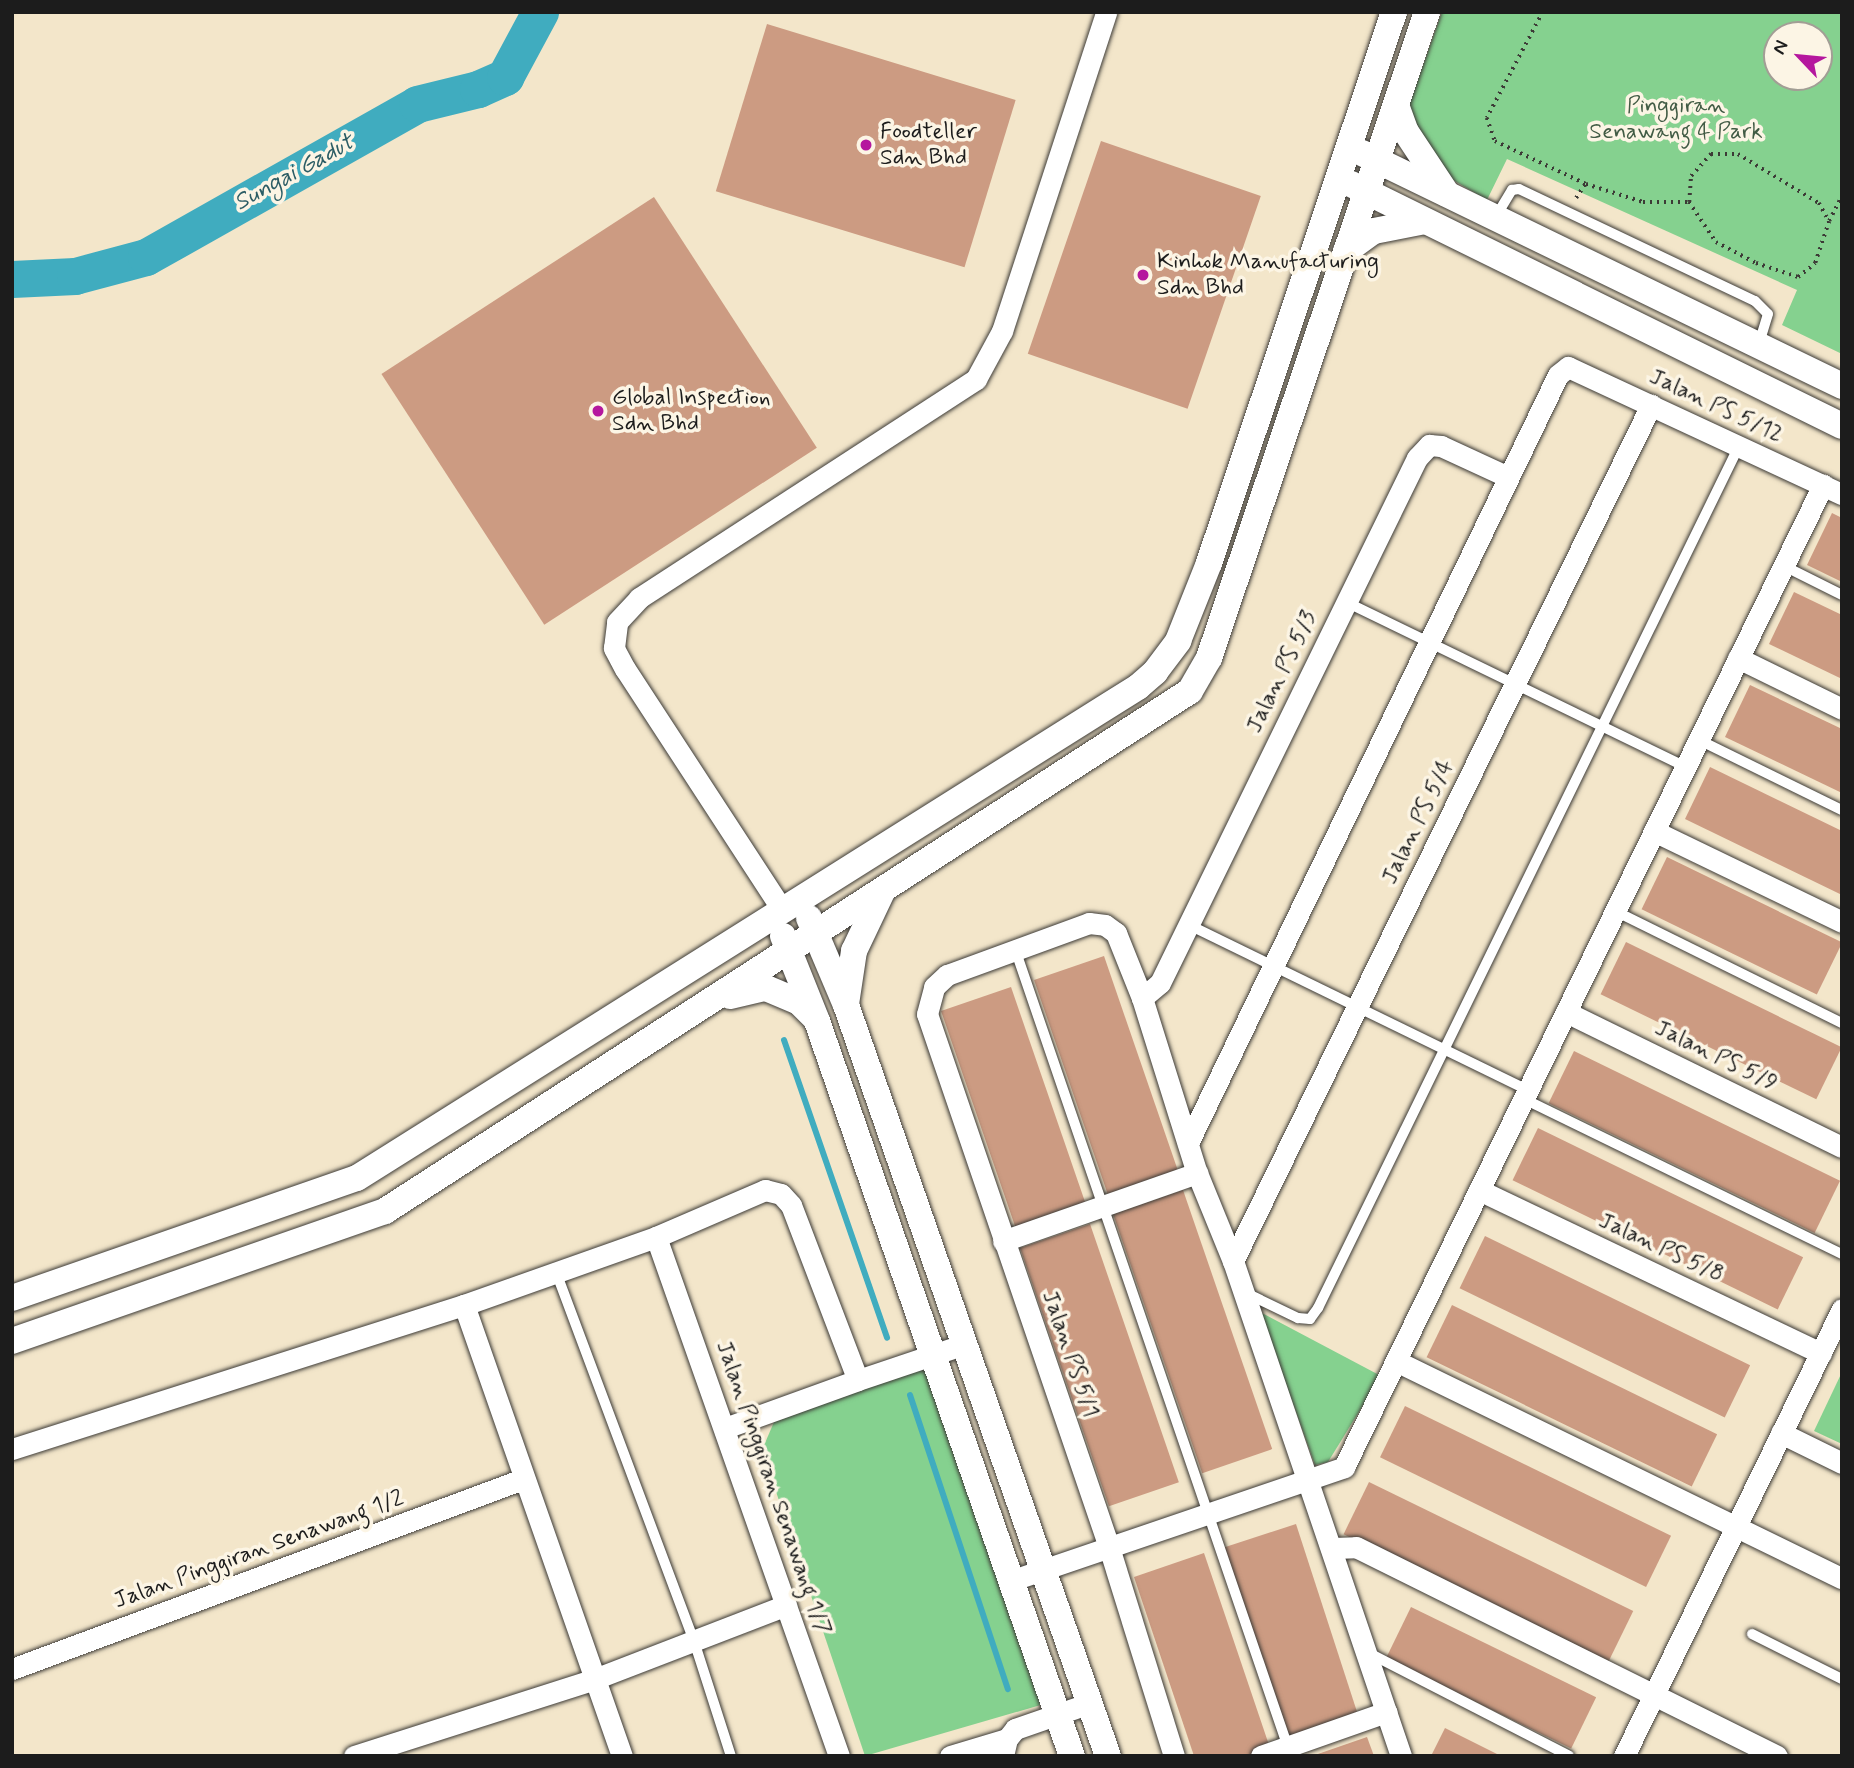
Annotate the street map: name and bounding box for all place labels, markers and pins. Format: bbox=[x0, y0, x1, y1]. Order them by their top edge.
place label: Foodteller Sdn Bhd bbox=[880, 118, 977, 172]
marker: Foodteller Sdn Bhd bbox=[858, 137, 874, 153]
place label: Kinhok Manufacturing Sdn Bhd bbox=[1157, 248, 1371, 302]
marker: Kinhok Manufacturing Sdn Bhd bbox=[1135, 267, 1151, 283]
place label: Global Inspection Sdn Bhd bbox=[612, 384, 774, 438]
marker: Global Inspection Sdn Bhd bbox=[590, 403, 606, 419]

